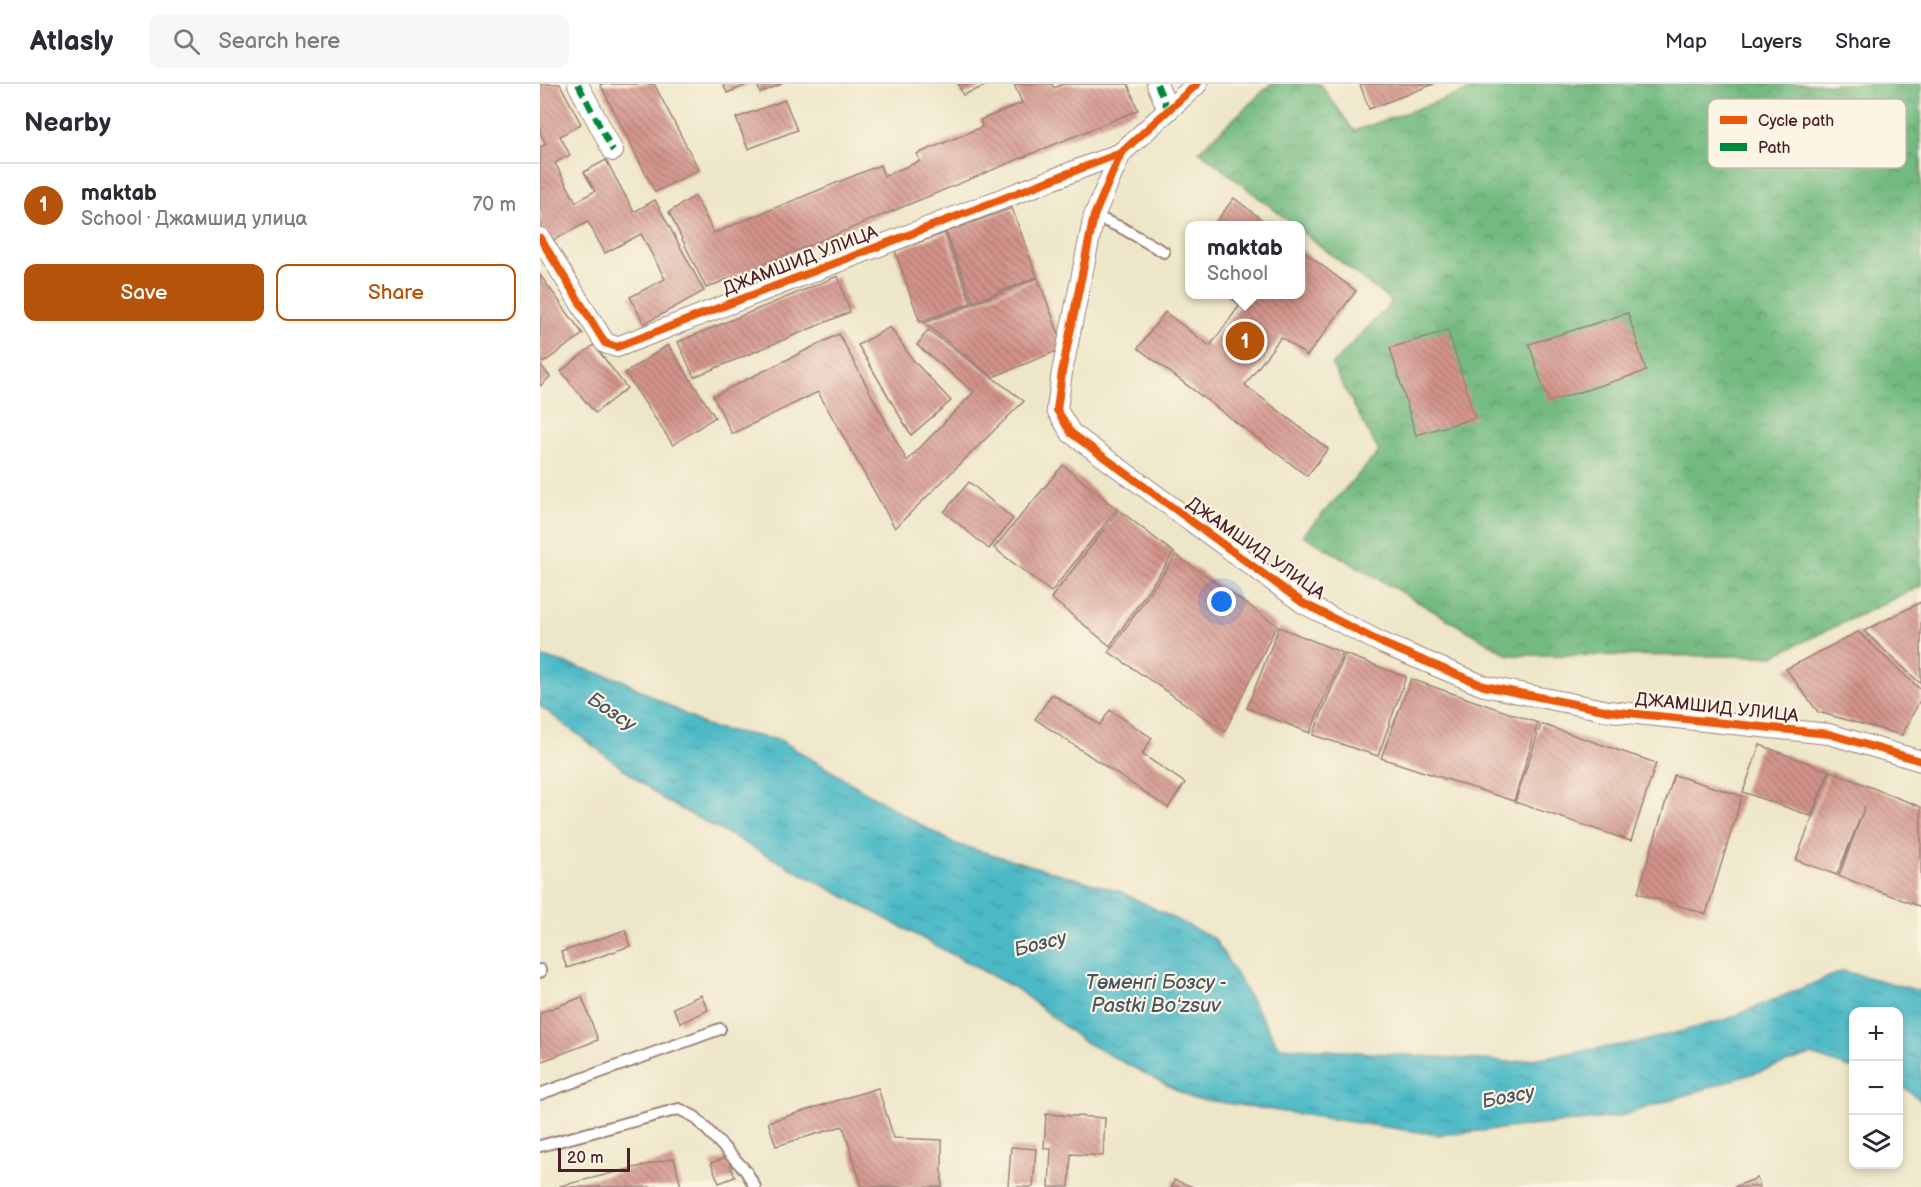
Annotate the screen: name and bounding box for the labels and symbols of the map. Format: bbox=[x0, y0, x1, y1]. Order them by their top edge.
legend bbox=[1708, 99, 1906, 168]
text: Cycle path bbox=[1758, 112, 1834, 131]
text: Path bbox=[1758, 139, 1790, 158]
street label: ДЖАМШИД УЛИЦА bbox=[720, 221, 881, 300]
pin: 1 bbox=[1226, 318, 1264, 364]
street label: ДЖАМШИД УЛИЦА bbox=[1183, 493, 1329, 604]
your location bbox=[1207, 587, 1236, 616]
water label: Бозсу bbox=[583, 687, 641, 737]
street label: ДЖАМШИД УЛИЦА bbox=[1634, 688, 1800, 727]
water label: Бозсу bbox=[1012, 926, 1070, 962]
water label: Төменгі Бозсу - Pastki Boʻzsuv bbox=[1085, 971, 1227, 1018]
water label: Бозсу bbox=[1480, 1080, 1537, 1114]
scale bar bbox=[558, 1145, 630, 1172]

